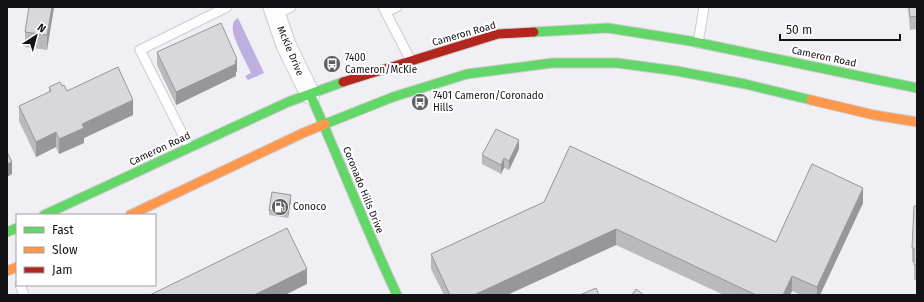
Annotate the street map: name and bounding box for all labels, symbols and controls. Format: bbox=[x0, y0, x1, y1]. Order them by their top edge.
north arrow bbox=[16, 16, 56, 56]
scale bar bbox=[780, 16, 900, 42]
street label: Cameron Road bbox=[431, 19, 497, 49]
text: N bbox=[35, 21, 48, 36]
text: 50 m bbox=[786, 23, 812, 37]
street label: McKie Drive bbox=[274, 24, 306, 78]
street label: Cameron Road bbox=[791, 44, 858, 70]
place label: 7400 Cameron/McKie bbox=[345, 52, 417, 76]
bus stop icon: 7400 Cameron/McKie bbox=[322, 54, 342, 74]
place label: 7401 Cameron/Coronado Hills bbox=[433, 90, 544, 114]
bus stop icon: 7401 Cameron/Coronado Hills bbox=[410, 92, 430, 112]
street label: Cameron Road bbox=[128, 130, 192, 168]
street label: Coronado Hills Drive bbox=[340, 145, 386, 235]
fuel station icon: Conoco bbox=[270, 197, 290, 217]
place label: Conoco bbox=[293, 201, 327, 213]
legend bbox=[16, 214, 156, 286]
text: Fast bbox=[52, 223, 74, 237]
text: Slow bbox=[52, 243, 78, 257]
text: Jam bbox=[52, 263, 72, 277]

